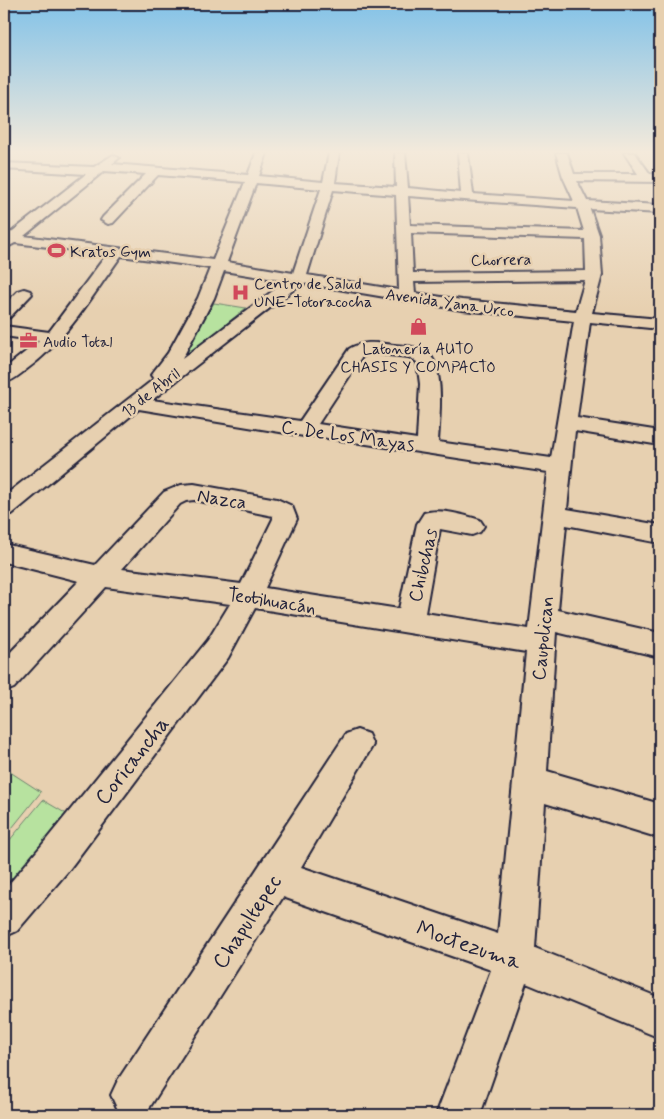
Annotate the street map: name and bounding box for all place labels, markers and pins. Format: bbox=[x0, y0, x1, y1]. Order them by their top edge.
sports icon: Kratos Gym bbox=[46, 241, 66, 261]
place label: Kratos Gym bbox=[70, 242, 151, 263]
place label: Centro de Salud UNE-Totoracocha bbox=[254, 274, 372, 313]
hospital icon: Centro de Salud UNE-Totoracocha bbox=[230, 282, 250, 302]
shop icon: Latonería AUTO CHASIS Y COMPACTO bbox=[408, 317, 428, 337]
office icon: Audio Total bbox=[19, 331, 39, 351]
place label: Audio Total bbox=[43, 332, 113, 353]
place label: Latonería AUTO CHASIS Y COMPACTO bbox=[340, 339, 496, 378]

